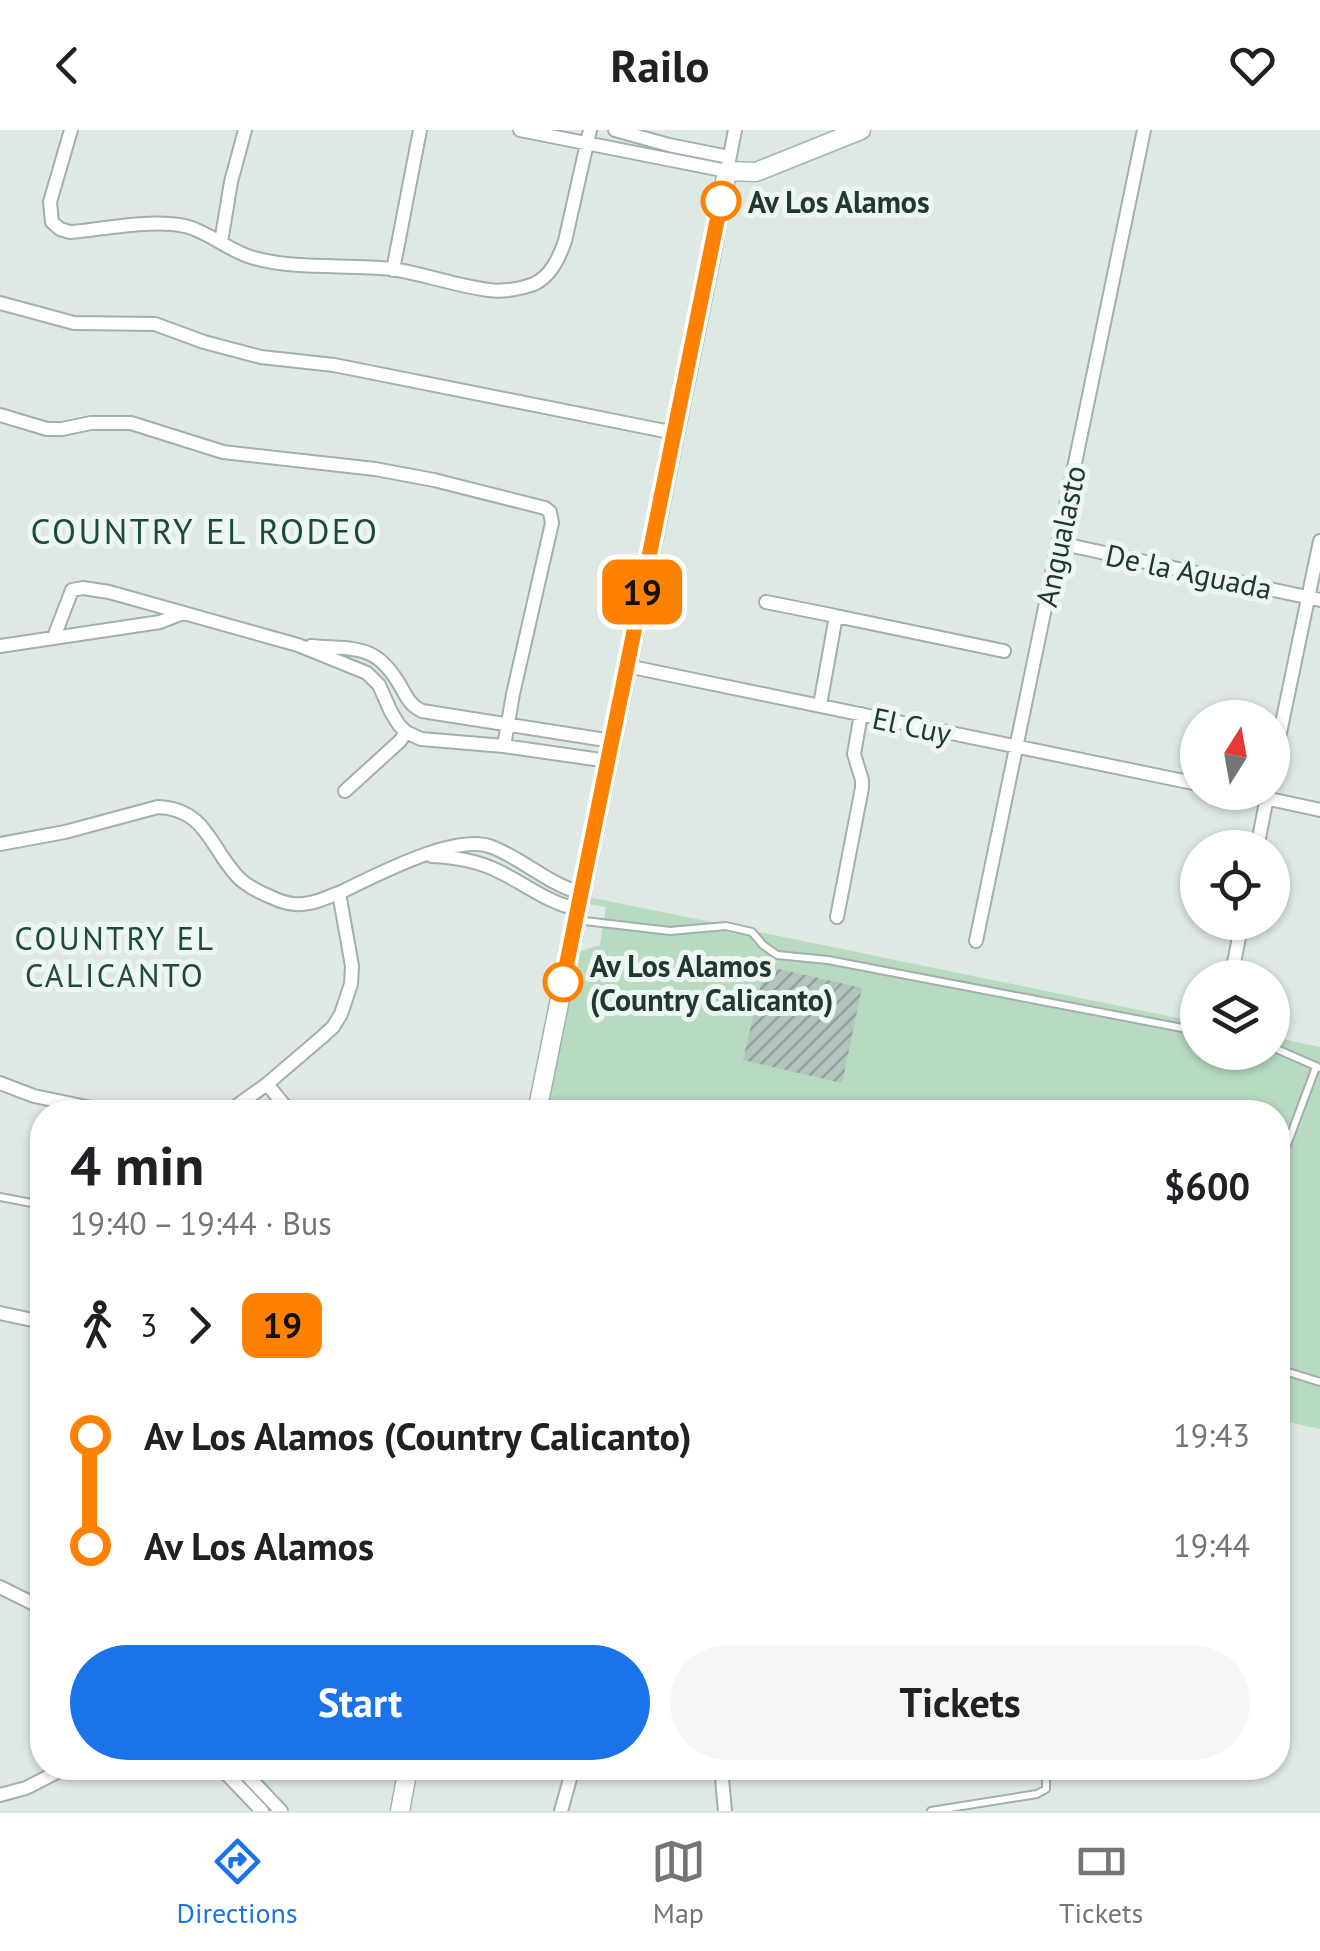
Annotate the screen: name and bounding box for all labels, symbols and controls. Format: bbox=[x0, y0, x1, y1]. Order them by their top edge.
text: Railo bbox=[611, 36, 709, 94]
icon: back bbox=[40, 38, 95, 93]
icon: heart bbox=[1225, 38, 1280, 93]
marker: Av Los Alamos bbox=[702, 182, 740, 220]
place label: Av Los Alamos bbox=[748, 182, 930, 221]
street label: Angualasto bbox=[1026, 462, 1094, 610]
district label: COUNTRY EL RODEO bbox=[30, 508, 380, 554]
street label: De la Aguada bbox=[1102, 534, 1276, 608]
line badge: 19 bbox=[597, 560, 687, 624]
text: 19 bbox=[622, 569, 662, 615]
street label: El Cuy bbox=[869, 698, 955, 752]
north arrow bbox=[1180, 700, 1290, 810]
map controls bbox=[1180, 700, 1290, 1070]
button: locate bbox=[1180, 830, 1290, 940]
district label: COUNTRY EL CALICANTO bbox=[15, 917, 215, 996]
place label: Av Los Alamos (Country Calicanto) bbox=[590, 946, 833, 1019]
button: layers bbox=[1180, 960, 1290, 1070]
marker: Av Los Alamos (Country Calicanto) bbox=[544, 963, 582, 1001]
text: 4 min bbox=[70, 1129, 204, 1200]
text: $600 bbox=[1164, 1161, 1250, 1210]
text: 19:40 – 19:44 · Bus bbox=[70, 1202, 332, 1244]
icon: walk bbox=[70, 1298, 125, 1353]
icon: forward bbox=[172, 1298, 227, 1353]
text: 19 bbox=[262, 1302, 302, 1348]
text: 3 bbox=[140, 1304, 157, 1346]
text: Av Los Alamos (Country Calicanto) bbox=[144, 1411, 692, 1460]
text: 19:43 bbox=[1173, 1414, 1250, 1456]
text: Av Los Alamos bbox=[144, 1521, 374, 1570]
text: 19:44 bbox=[1173, 1524, 1250, 1566]
button: Start bbox=[70, 1645, 650, 1760]
button: Tickets bbox=[670, 1645, 1250, 1760]
tab: Directions bbox=[177, 1834, 298, 1931]
tab: Map bbox=[651, 1834, 706, 1931]
tab: Tickets bbox=[1059, 1834, 1143, 1931]

